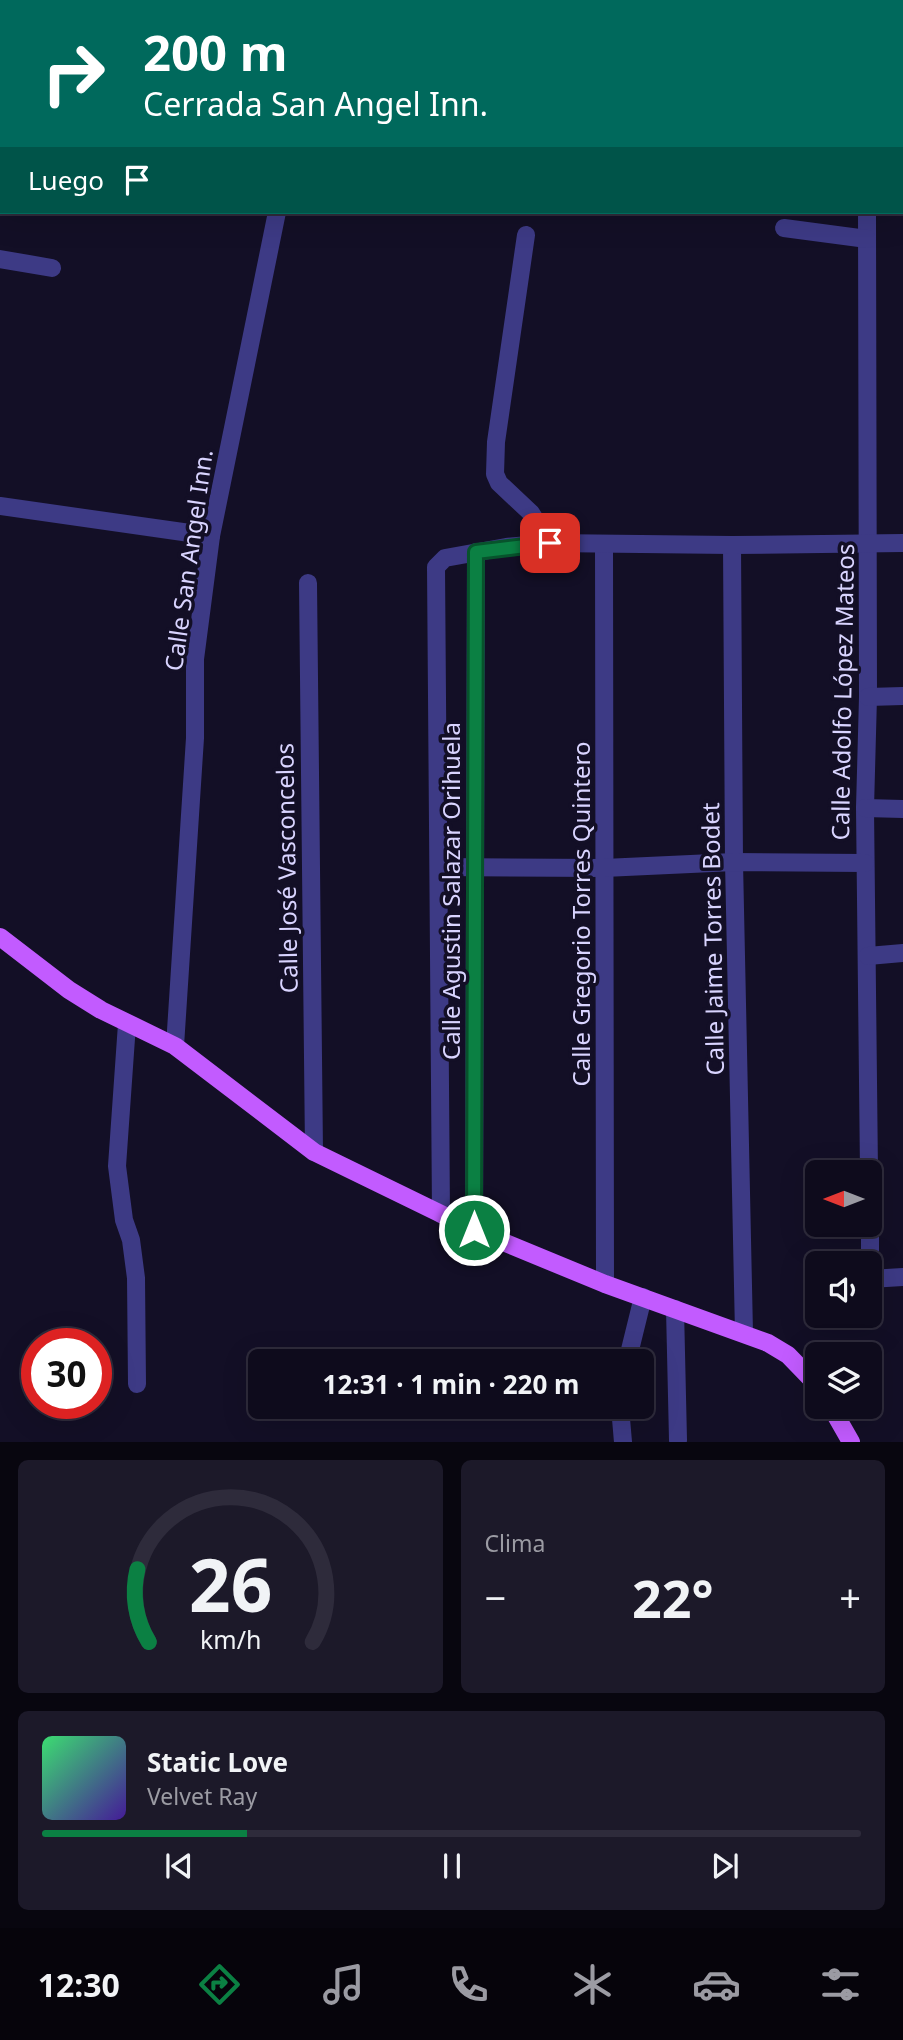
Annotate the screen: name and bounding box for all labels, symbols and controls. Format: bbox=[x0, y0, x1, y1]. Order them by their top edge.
text: 200 m bbox=[143, 19, 288, 85]
icon: right bbox=[28, 28, 119, 119]
text: Cerrada San Angel Inn. bbox=[143, 82, 488, 125]
icon: arrive bbox=[118, 161, 156, 199]
text: Luego bbox=[28, 162, 104, 198]
street label: Calle San Angel Inn. bbox=[156, 447, 220, 673]
pin bbox=[520, 513, 580, 573]
icon: arrive bbox=[531, 524, 569, 562]
street label: Calle Adolfo López Mateos bbox=[823, 543, 861, 841]
street label: Calle Agustin Salazar Orihuela bbox=[434, 722, 467, 1060]
street label: Calle Gregorio Torres Quintero bbox=[564, 742, 597, 1086]
street label: Calle José Vasconcelos bbox=[267, 743, 305, 993]
street label: Calle Jaime Torres Bodet bbox=[693, 802, 731, 1076]
north arrow bbox=[805, 1160, 882, 1237]
map controls bbox=[805, 1160, 882, 1419]
position arrow bbox=[437, 1193, 511, 1267]
button: sound bbox=[805, 1251, 882, 1328]
speed limit sign: 30 bbox=[21, 1328, 112, 1419]
button: layers bbox=[805, 1342, 882, 1419]
text: 12:31 · 1 min · 220 m bbox=[323, 1366, 579, 1402]
text: Clima bbox=[485, 1527, 545, 1559]
text: 26 bbox=[189, 1535, 272, 1634]
text: 22° bbox=[632, 1562, 714, 1633]
text: − bbox=[485, 1571, 506, 1623]
text: + bbox=[839, 1571, 861, 1623]
text: km/h bbox=[199, 1622, 261, 1656]
text: Static Love bbox=[147, 1744, 288, 1780]
text: Velvet Ray bbox=[147, 1780, 257, 1812]
icon: previous bbox=[160, 1847, 198, 1885]
icon: pause bbox=[433, 1847, 471, 1885]
icon: next bbox=[706, 1847, 744, 1885]
icon: directions bbox=[195, 1960, 244, 2009]
icon: music bbox=[319, 1960, 368, 2009]
icon: phone bbox=[444, 1960, 493, 2009]
icon: climate bbox=[568, 1960, 617, 2009]
icon: car bbox=[692, 1960, 741, 2009]
icon: filters bbox=[816, 1960, 865, 2009]
text: 12:30 bbox=[38, 1963, 120, 2006]

